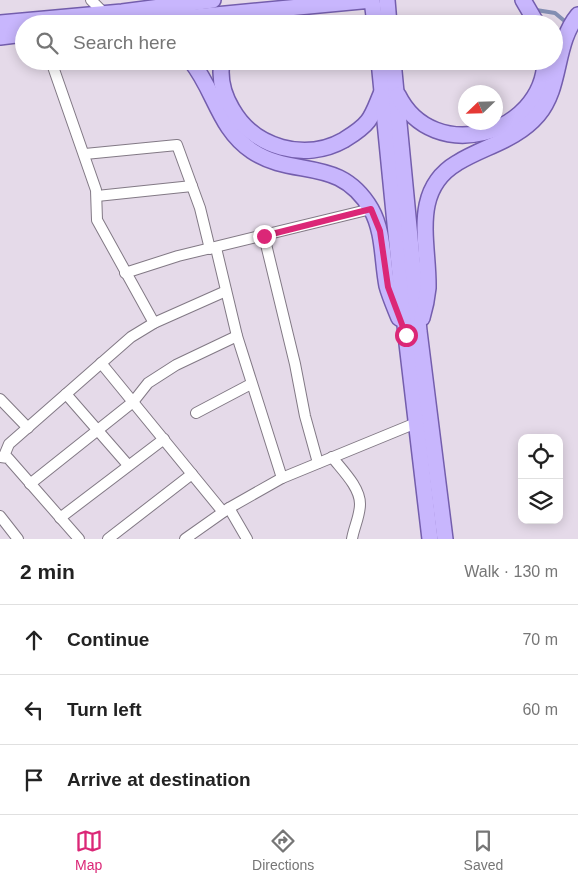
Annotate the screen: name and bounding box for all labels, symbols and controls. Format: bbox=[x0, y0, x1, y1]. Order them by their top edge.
search box bbox=[15, 15, 563, 70]
icon: search bbox=[33, 29, 61, 57]
text: Search here bbox=[73, 32, 177, 53]
north arrow bbox=[458, 85, 503, 130]
route end bbox=[253, 225, 276, 248]
route start bbox=[395, 324, 418, 347]
map controls bbox=[518, 434, 563, 524]
button: locate bbox=[518, 434, 563, 479]
button: layers bbox=[518, 479, 563, 524]
text: 2 min bbox=[20, 560, 75, 583]
text: Walk · 130 m bbox=[464, 563, 558, 580]
icon: ahead bbox=[20, 626, 48, 654]
text: Continue bbox=[67, 629, 149, 650]
text: 70 m bbox=[522, 631, 558, 648]
icon: left bbox=[20, 696, 48, 724]
text: Turn left bbox=[67, 699, 142, 720]
text: 60 m bbox=[522, 701, 558, 718]
icon: arrive bbox=[20, 766, 48, 794]
text: Arrive at destination bbox=[67, 769, 251, 790]
tab: Map bbox=[75, 827, 103, 873]
tab: Directions bbox=[252, 827, 314, 873]
tab: Saved bbox=[464, 827, 503, 873]

